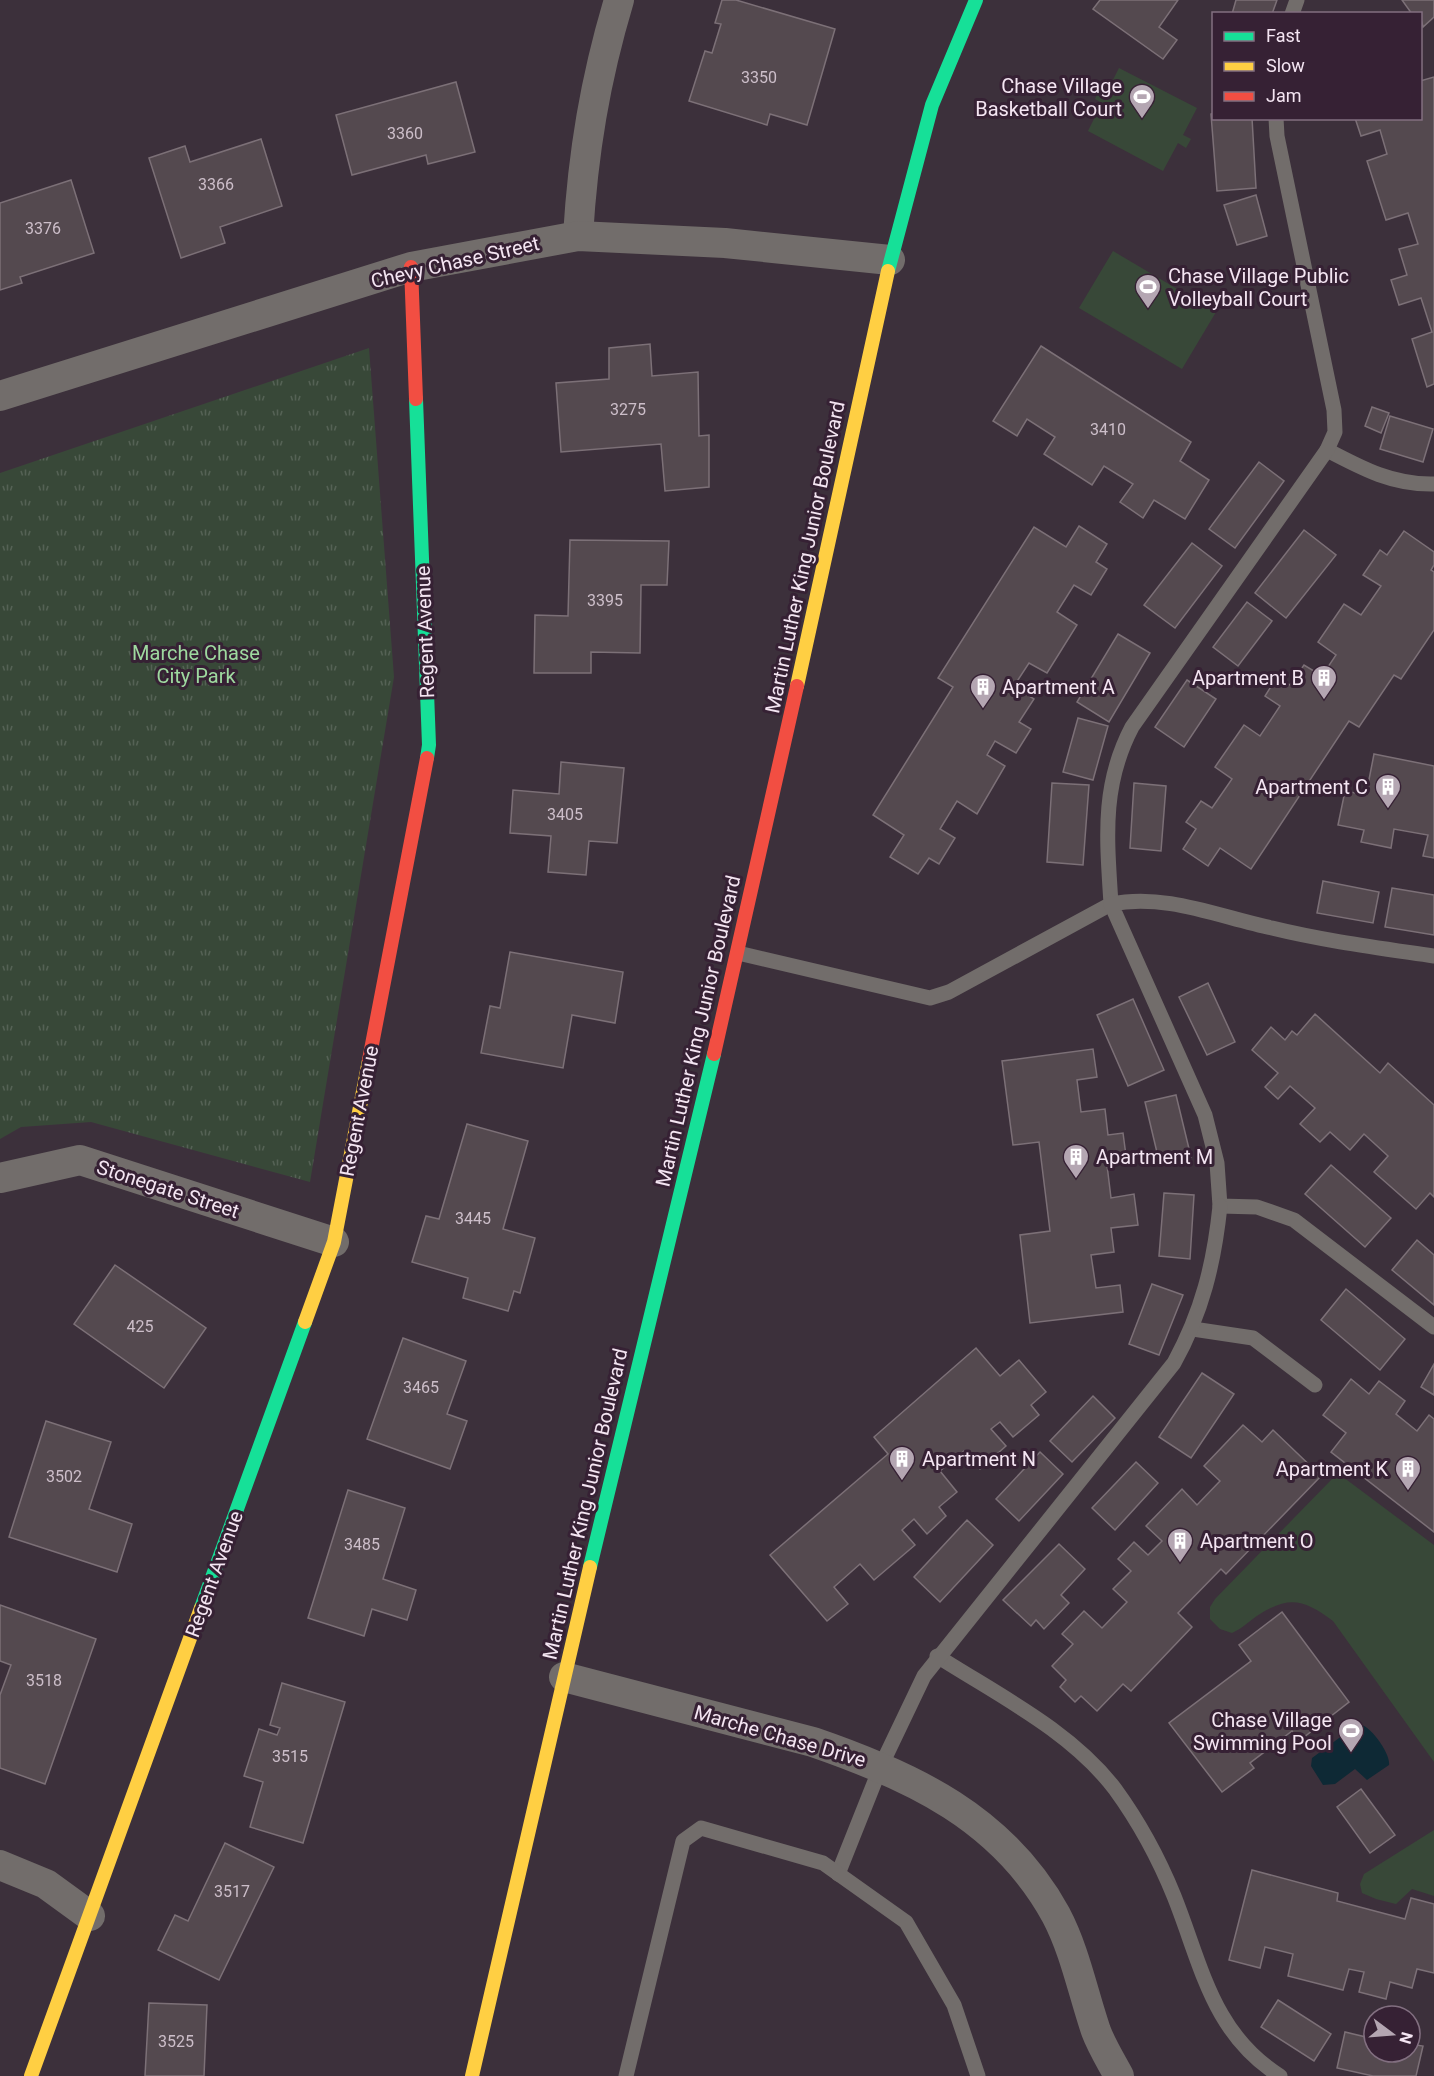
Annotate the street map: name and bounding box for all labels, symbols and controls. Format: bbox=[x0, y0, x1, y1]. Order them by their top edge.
legend bbox=[1212, 12, 1422, 120]
text: Fast bbox=[1266, 25, 1301, 46]
text: Slow bbox=[1266, 55, 1305, 76]
house number: 3350 bbox=[741, 68, 777, 87]
place label: Chase Village Basketball Court bbox=[975, 74, 1122, 121]
sports icon: Chase Village Basketball Court bbox=[1127, 82, 1157, 120]
text: Jam bbox=[1266, 85, 1302, 106]
house number: 3360 bbox=[387, 124, 423, 143]
house number: 3366 bbox=[198, 175, 234, 194]
house number: 3376 bbox=[25, 219, 61, 238]
street label: Chevy Chase Street bbox=[368, 231, 542, 293]
place label: Chase Village Public Volleyball Court bbox=[1168, 264, 1349, 311]
sports icon: Chase Village Public Volleyball Court bbox=[1133, 272, 1163, 310]
street label: Martin Luther King Junior Boulevard bbox=[760, 399, 850, 715]
house number: 3275 bbox=[610, 400, 646, 419]
house number: 3410 bbox=[1090, 420, 1126, 439]
street label: Regent Avenue bbox=[411, 565, 439, 699]
house number: 3395 bbox=[587, 591, 623, 610]
park label: Marche Chase City Park bbox=[132, 641, 260, 688]
building icon: Apartment B bbox=[1309, 663, 1339, 701]
place label: Apartment B bbox=[1192, 666, 1304, 690]
building icon: Apartment A bbox=[968, 672, 998, 710]
place label: Apartment A bbox=[1002, 675, 1115, 699]
building icon: Apartment C bbox=[1373, 772, 1403, 810]
place label: Apartment C bbox=[1255, 775, 1368, 799]
house number: 3405 bbox=[547, 805, 583, 824]
street label: Martin Luther King Junior Boulevard bbox=[650, 873, 746, 1189]
street label: Regent Avenue bbox=[335, 1044, 383, 1178]
building icon: Apartment M bbox=[1061, 1142, 1091, 1180]
place label: Apartment M bbox=[1096, 1145, 1213, 1169]
street label: Stonegate Street bbox=[94, 1155, 242, 1223]
house number: 3445 bbox=[455, 1209, 491, 1228]
house number: 425 bbox=[127, 1317, 153, 1336]
street label: Martin Luther King Junior Boulevard bbox=[537, 1346, 633, 1662]
house number: 3465 bbox=[403, 1378, 439, 1397]
building icon: Apartment N bbox=[887, 1444, 917, 1482]
place label: Apartment N bbox=[922, 1447, 1036, 1471]
building icon: Apartment K bbox=[1393, 1454, 1423, 1492]
place label: Apartment K bbox=[1276, 1457, 1388, 1481]
house number: 3502 bbox=[46, 1467, 82, 1486]
street label: Regent Avenue bbox=[180, 1508, 248, 1640]
building icon: Apartment O bbox=[1165, 1526, 1195, 1564]
place label: Apartment O bbox=[1200, 1529, 1313, 1553]
house number: 3485 bbox=[344, 1535, 380, 1554]
house number: 3518 bbox=[26, 1671, 62, 1690]
street label: Marche Chase Drive bbox=[691, 1700, 869, 1772]
place label: Chase Village Swimming Pool bbox=[1193, 1708, 1332, 1755]
sports icon: Chase Village Swimming Pool bbox=[1336, 1716, 1366, 1754]
house number: 3515 bbox=[272, 1747, 308, 1766]
house number: 3517 bbox=[214, 1882, 250, 1901]
north arrow bbox=[1362, 2004, 1422, 2064]
text: N bbox=[1395, 2030, 1417, 2046]
house number: 3525 bbox=[158, 2032, 194, 2051]

